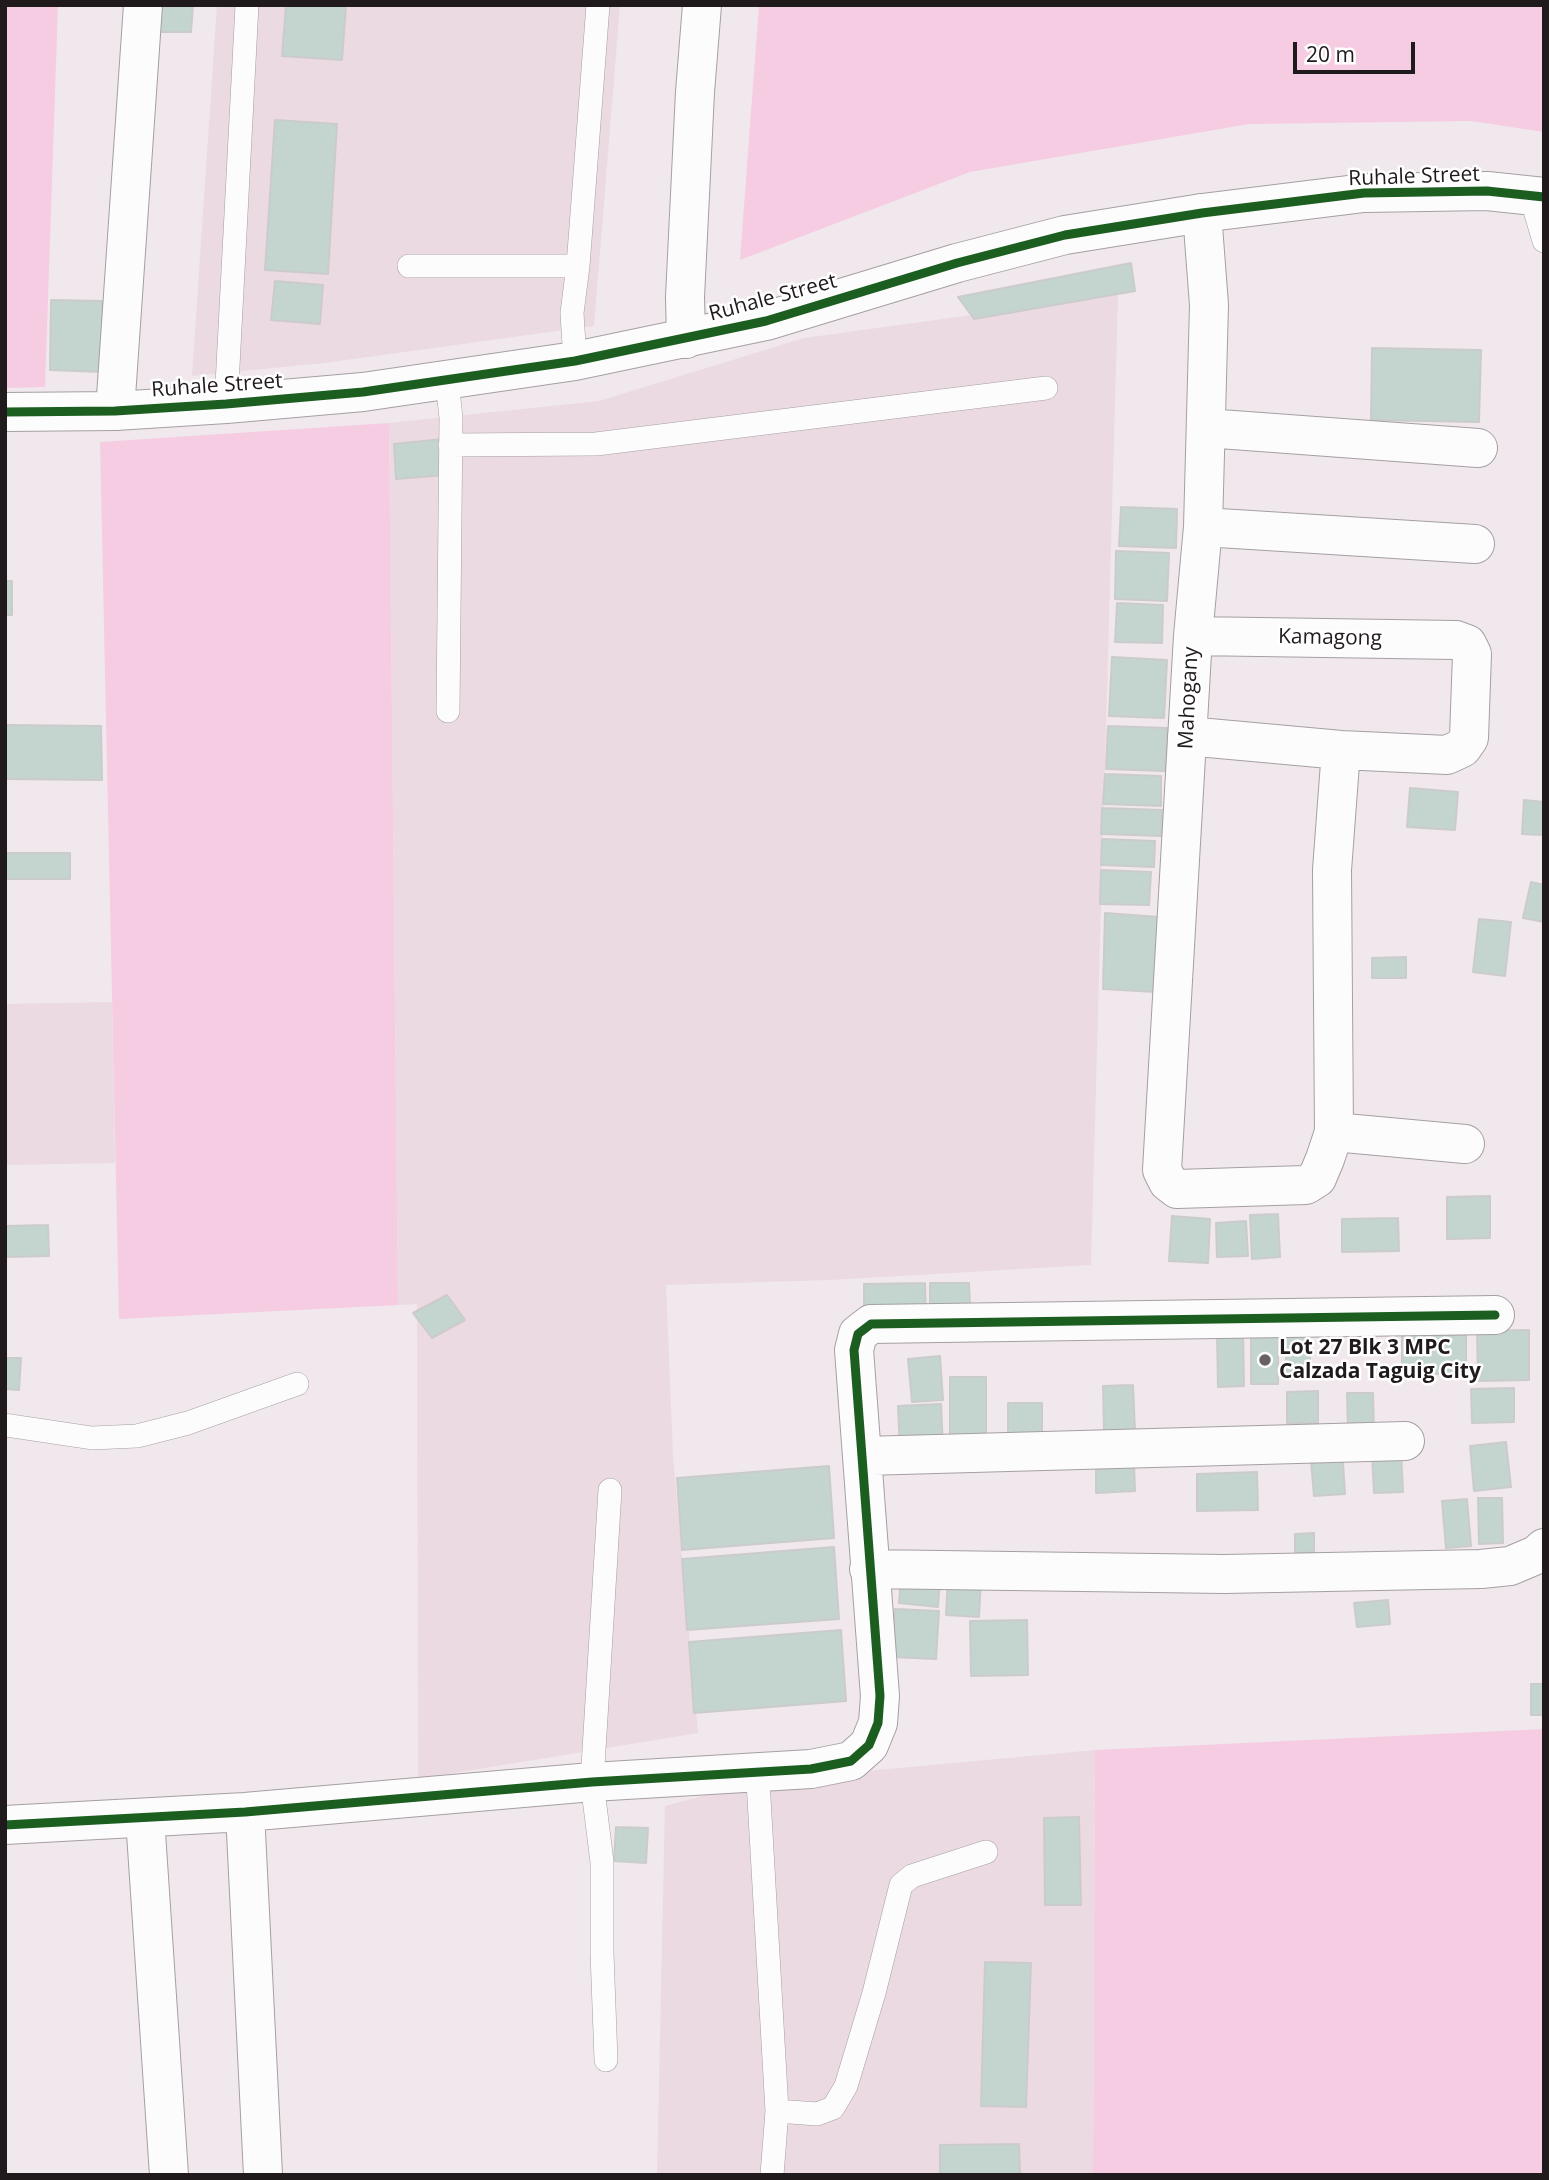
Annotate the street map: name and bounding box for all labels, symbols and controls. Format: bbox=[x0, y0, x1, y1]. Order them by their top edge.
scale bar bbox=[1297, 28, 1420, 72]
text: 20 m bbox=[1306, 40, 1355, 68]
street label: Ruhale Street bbox=[1348, 162, 1480, 192]
street label: Ruhale Street bbox=[706, 269, 840, 327]
street label: Ruhale Street bbox=[150, 369, 284, 403]
street label: Kamagong bbox=[1278, 624, 1382, 652]
street label: Mahogany bbox=[1174, 646, 1204, 750]
place label: Lot 27 Blk 3 MPC Calzada Taguig City bbox=[1279, 1335, 1481, 1385]
marker: Lot 27 Blk 3 MPC Calzada Taguig City bbox=[1257, 1352, 1273, 1368]

